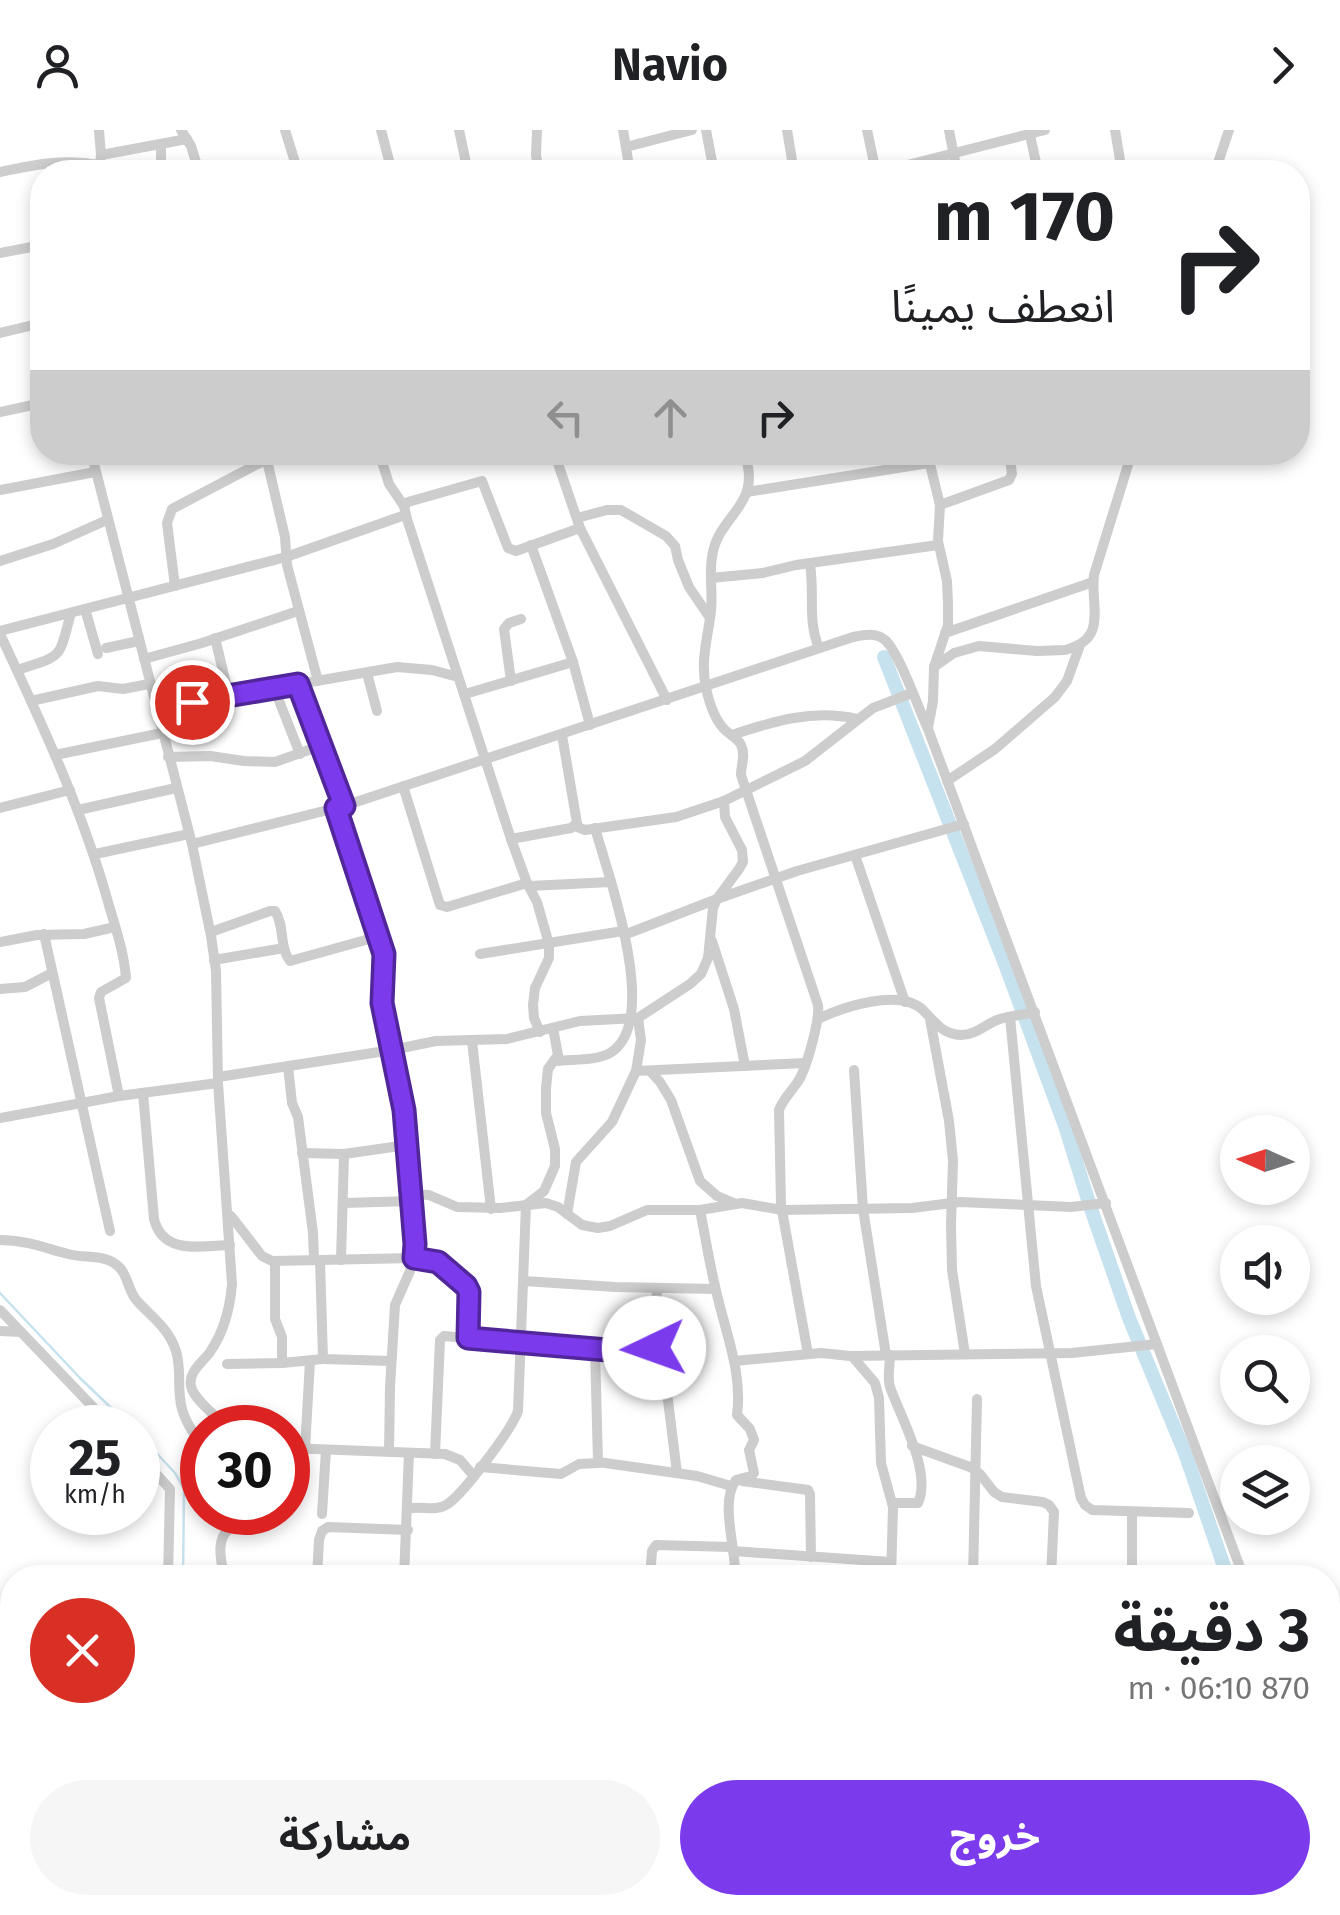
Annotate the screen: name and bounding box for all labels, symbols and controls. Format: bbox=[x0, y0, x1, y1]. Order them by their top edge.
icon: person bbox=[30, 38, 85, 93]
text: Navio bbox=[612, 38, 728, 92]
icon: forward bbox=[1255, 38, 1310, 93]
text: 170 m bbox=[934, 175, 1115, 259]
icon: right bbox=[1150, 200, 1280, 330]
text: انعطف يمينًا bbox=[891, 280, 1115, 334]
icon: left bbox=[538, 390, 593, 445]
icon: ahead bbox=[643, 390, 698, 445]
icon: right bbox=[748, 390, 803, 445]
pin bbox=[150, 660, 235, 745]
icon: arrive bbox=[165, 675, 220, 730]
north arrow bbox=[1220, 1115, 1310, 1205]
map controls bbox=[1220, 1115, 1310, 1535]
button: sound bbox=[1220, 1225, 1310, 1315]
position arrow bbox=[602, 1296, 706, 1400]
button: search bbox=[1220, 1335, 1310, 1425]
speed limit sign: 30 bbox=[180, 1405, 310, 1535]
text: 25 bbox=[69, 1428, 121, 1488]
button: layers bbox=[1220, 1445, 1310, 1535]
text: km/h bbox=[64, 1480, 126, 1510]
text: 3 دقيقة bbox=[1114, 1595, 1310, 1667]
button: close bbox=[30, 1598, 135, 1703]
text: 870 m · 06:10 bbox=[1128, 1669, 1310, 1707]
button: مشاركة bbox=[30, 1780, 660, 1895]
button: خروج bbox=[680, 1780, 1310, 1895]

